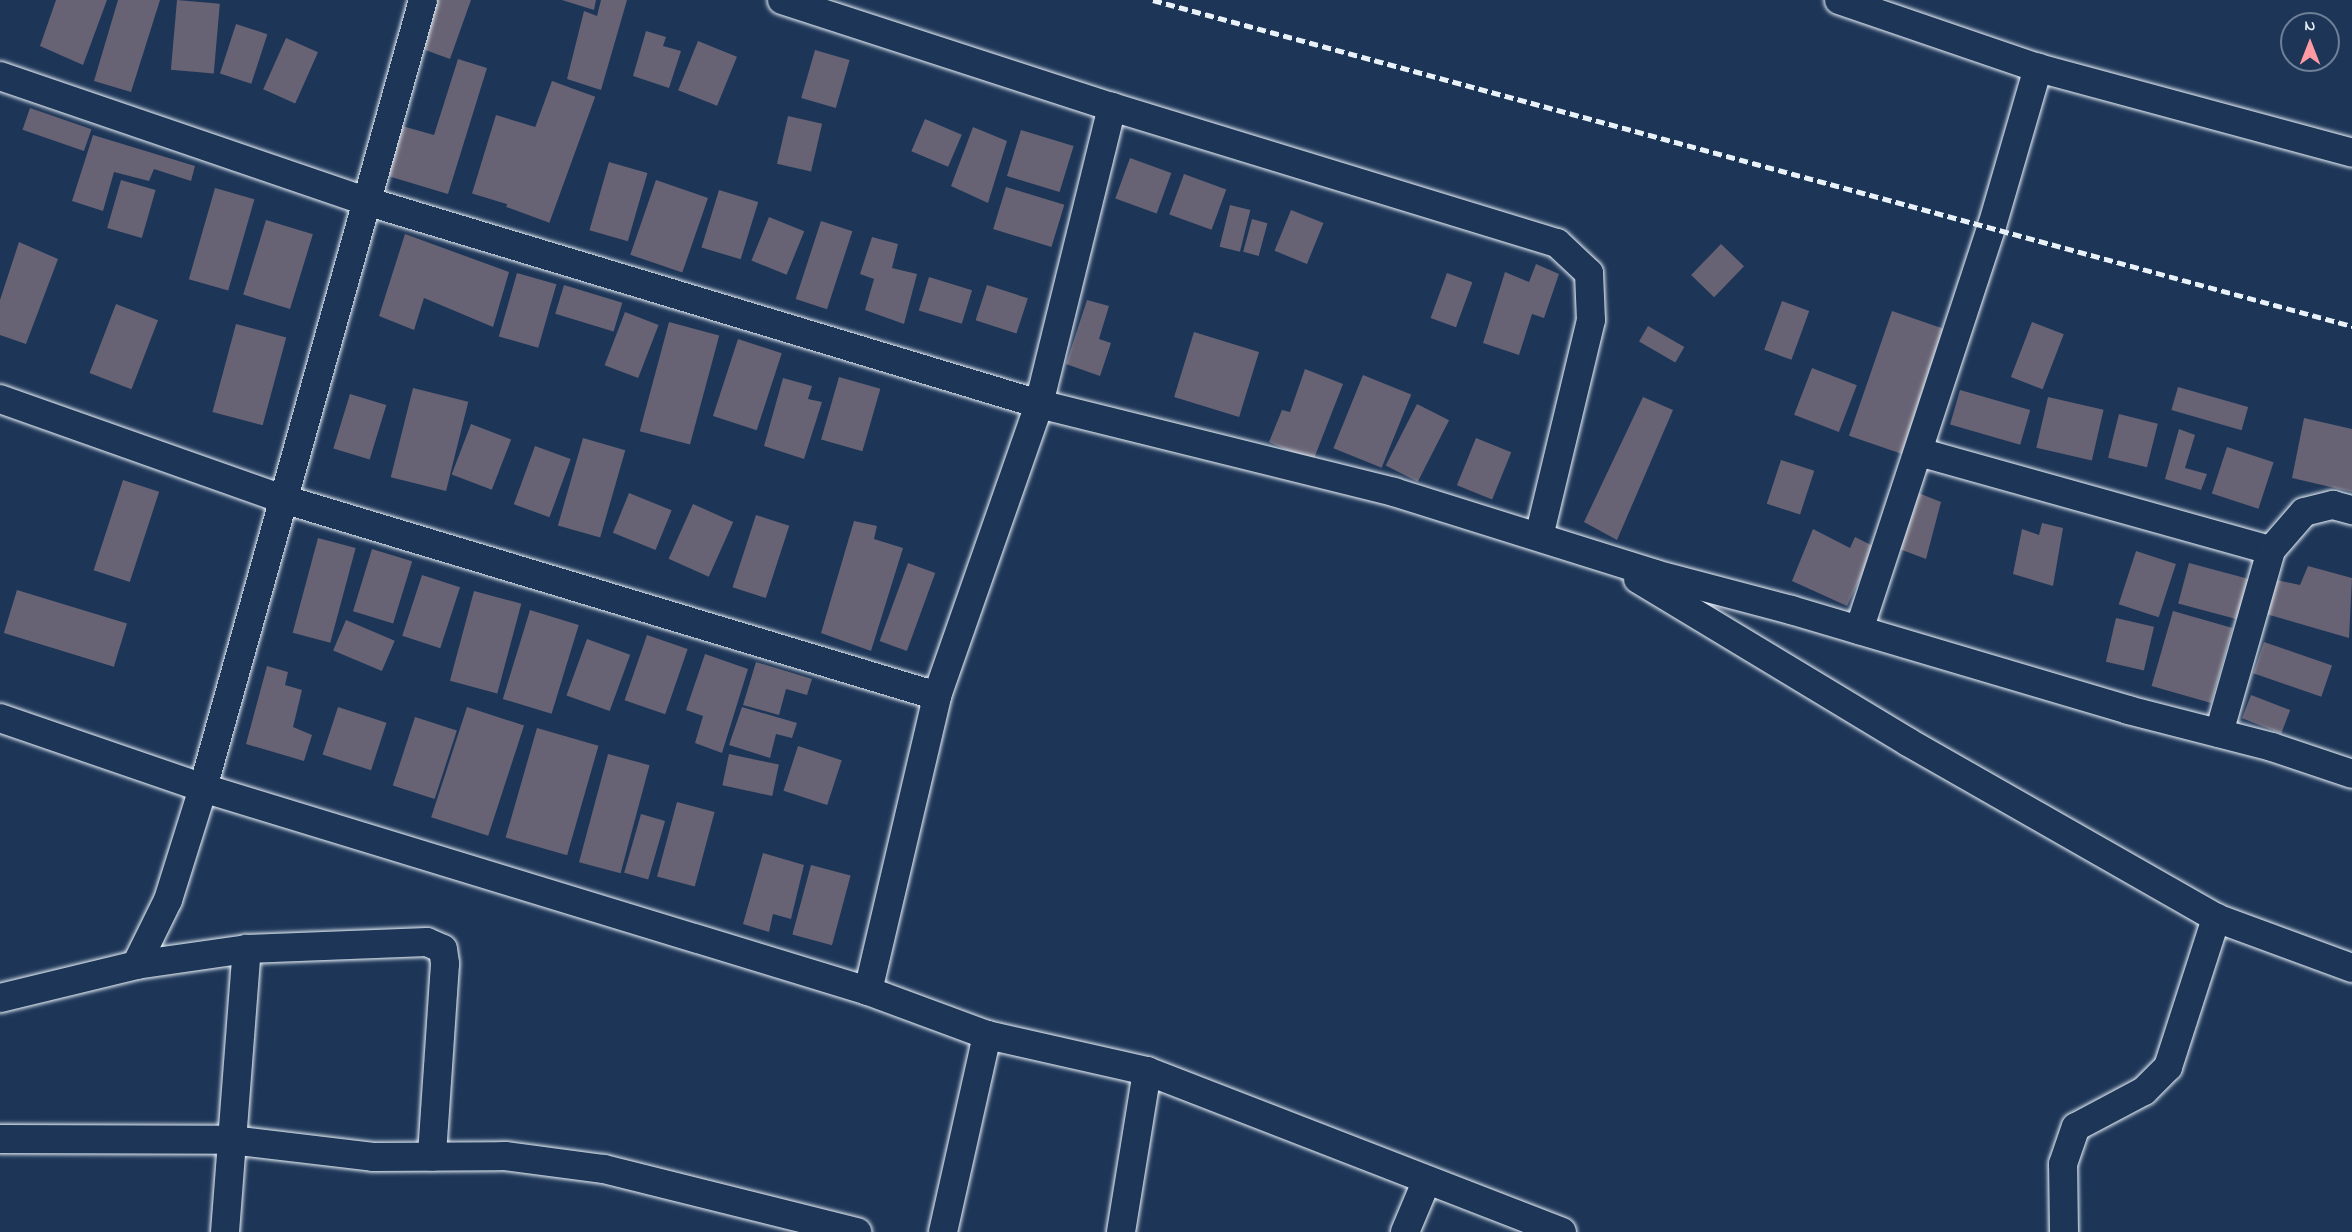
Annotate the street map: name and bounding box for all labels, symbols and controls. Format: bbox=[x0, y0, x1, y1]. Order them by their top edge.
north arrow bbox=[2280, 12, 2340, 72]
text: N bbox=[2305, 14, 2315, 38]

